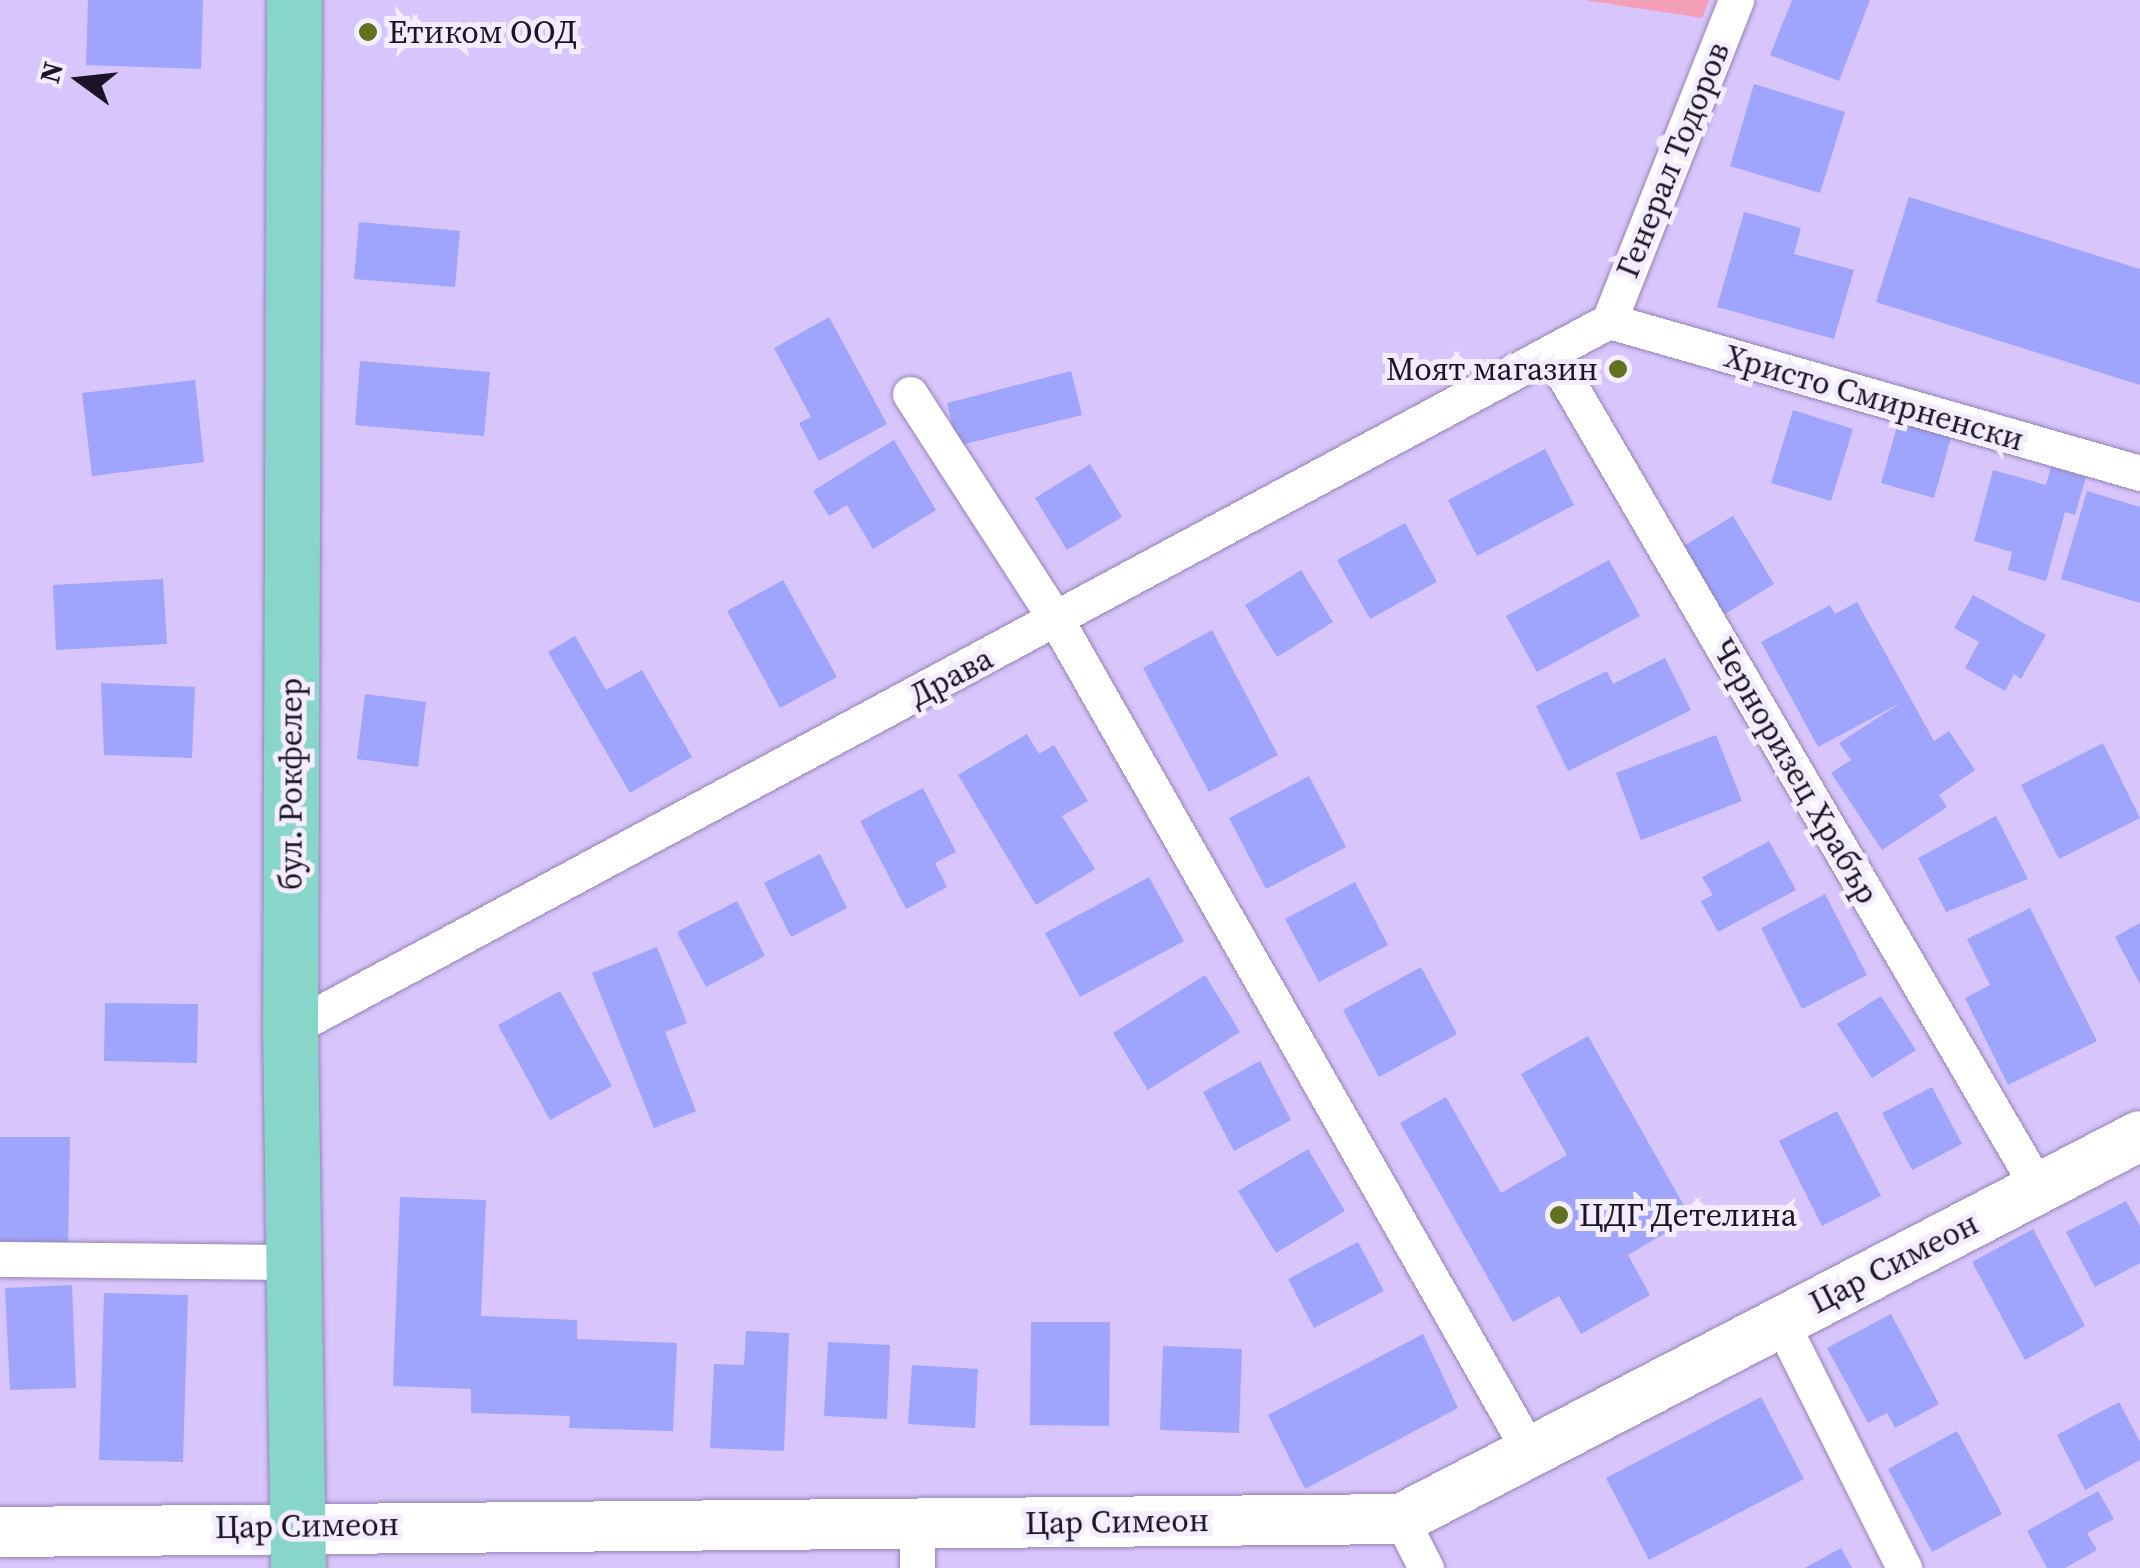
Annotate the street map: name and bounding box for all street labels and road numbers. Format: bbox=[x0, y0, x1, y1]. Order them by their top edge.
street label: Генерал Тодоров bbox=[1608, 36, 1738, 284]
street label: Христо Смирненски bbox=[1720, 337, 2028, 459]
street label: Черноризец Храбър bbox=[1703, 631, 1887, 911]
street label: Драва bbox=[903, 639, 999, 715]
street label: бул. Рокфелер bbox=[272, 678, 310, 890]
street label: Цар Симеон bbox=[1803, 1204, 1985, 1322]
street label: Цар Симеон bbox=[1025, 1501, 1209, 1543]
street label: Цар Симеон bbox=[215, 1505, 399, 1547]

